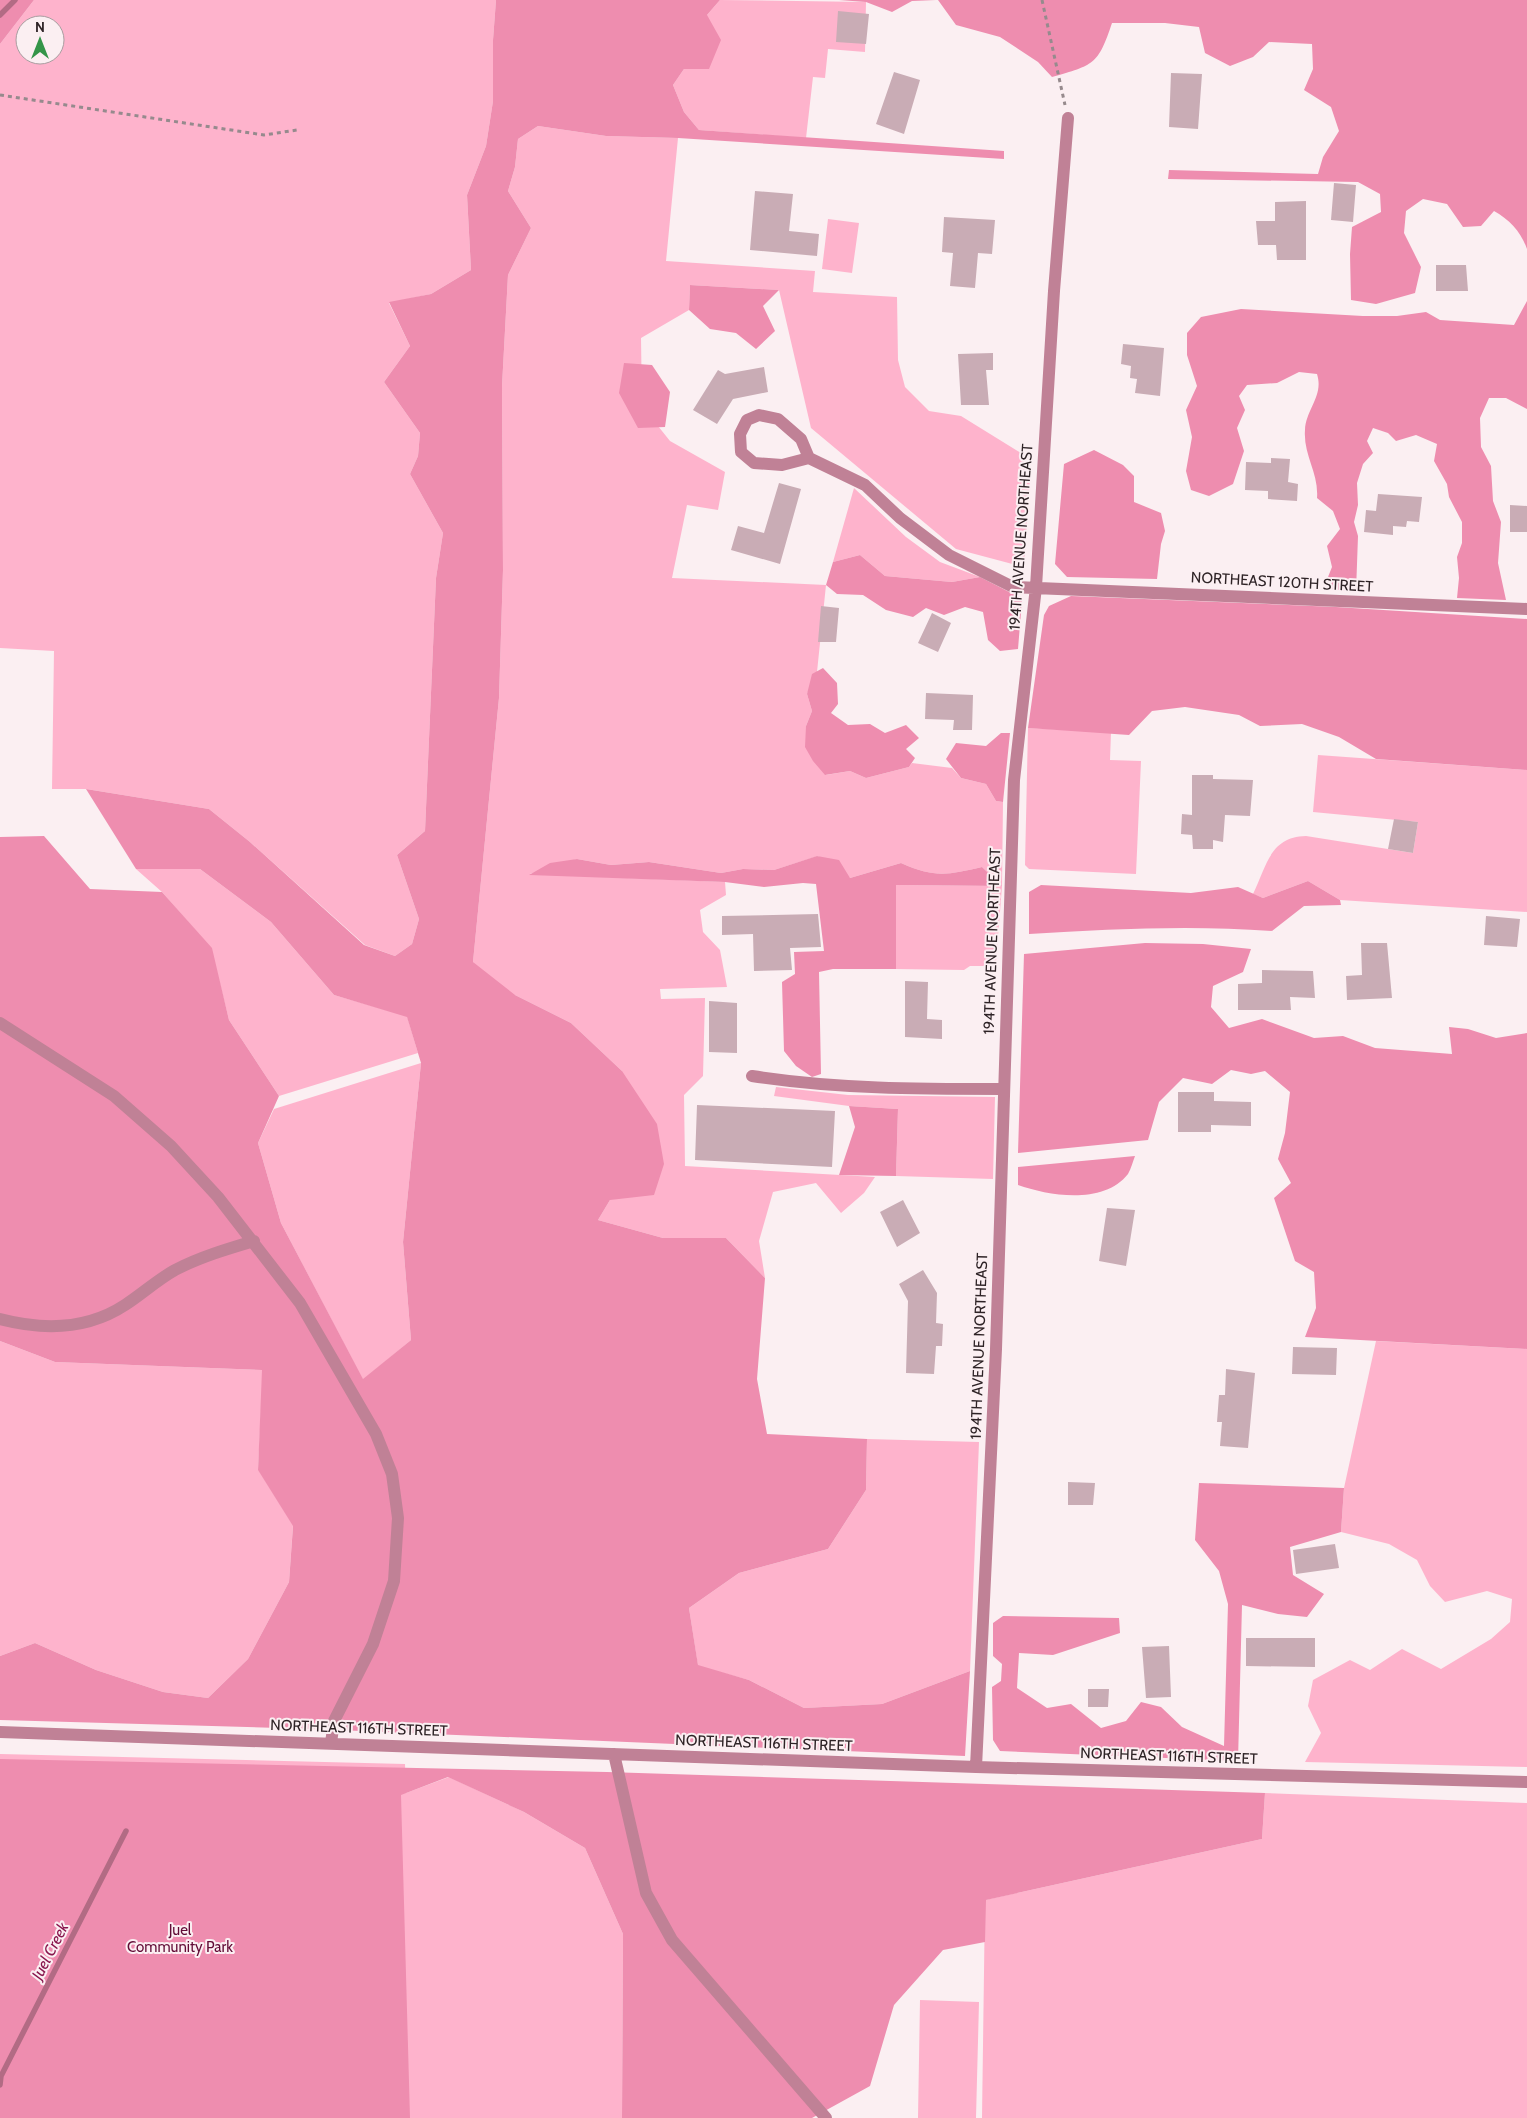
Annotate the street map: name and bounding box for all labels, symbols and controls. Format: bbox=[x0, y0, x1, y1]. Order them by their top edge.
north arrow bbox=[15, 15, 65, 65]
text: N bbox=[35, 18, 45, 36]
street label: 194TH AVENUE NORTHEAST bbox=[1006, 443, 1036, 631]
street label: NORTHEAST 120TH STREET bbox=[1190, 568, 1374, 596]
street label: 194TH AVENUE NORTHEAST bbox=[980, 847, 1004, 1035]
street label: 194TH AVENUE NORTHEAST bbox=[967, 1252, 991, 1440]
street label: NORTHEAST 116TH STREET bbox=[270, 1716, 448, 1740]
street label: NORTHEAST 116TH STREET bbox=[675, 1731, 853, 1755]
street label: NORTHEAST 116TH STREET bbox=[1080, 1744, 1258, 1768]
water label: Juel Creek bbox=[27, 1918, 73, 1985]
park label: Juel Community Park bbox=[127, 1921, 233, 1956]

